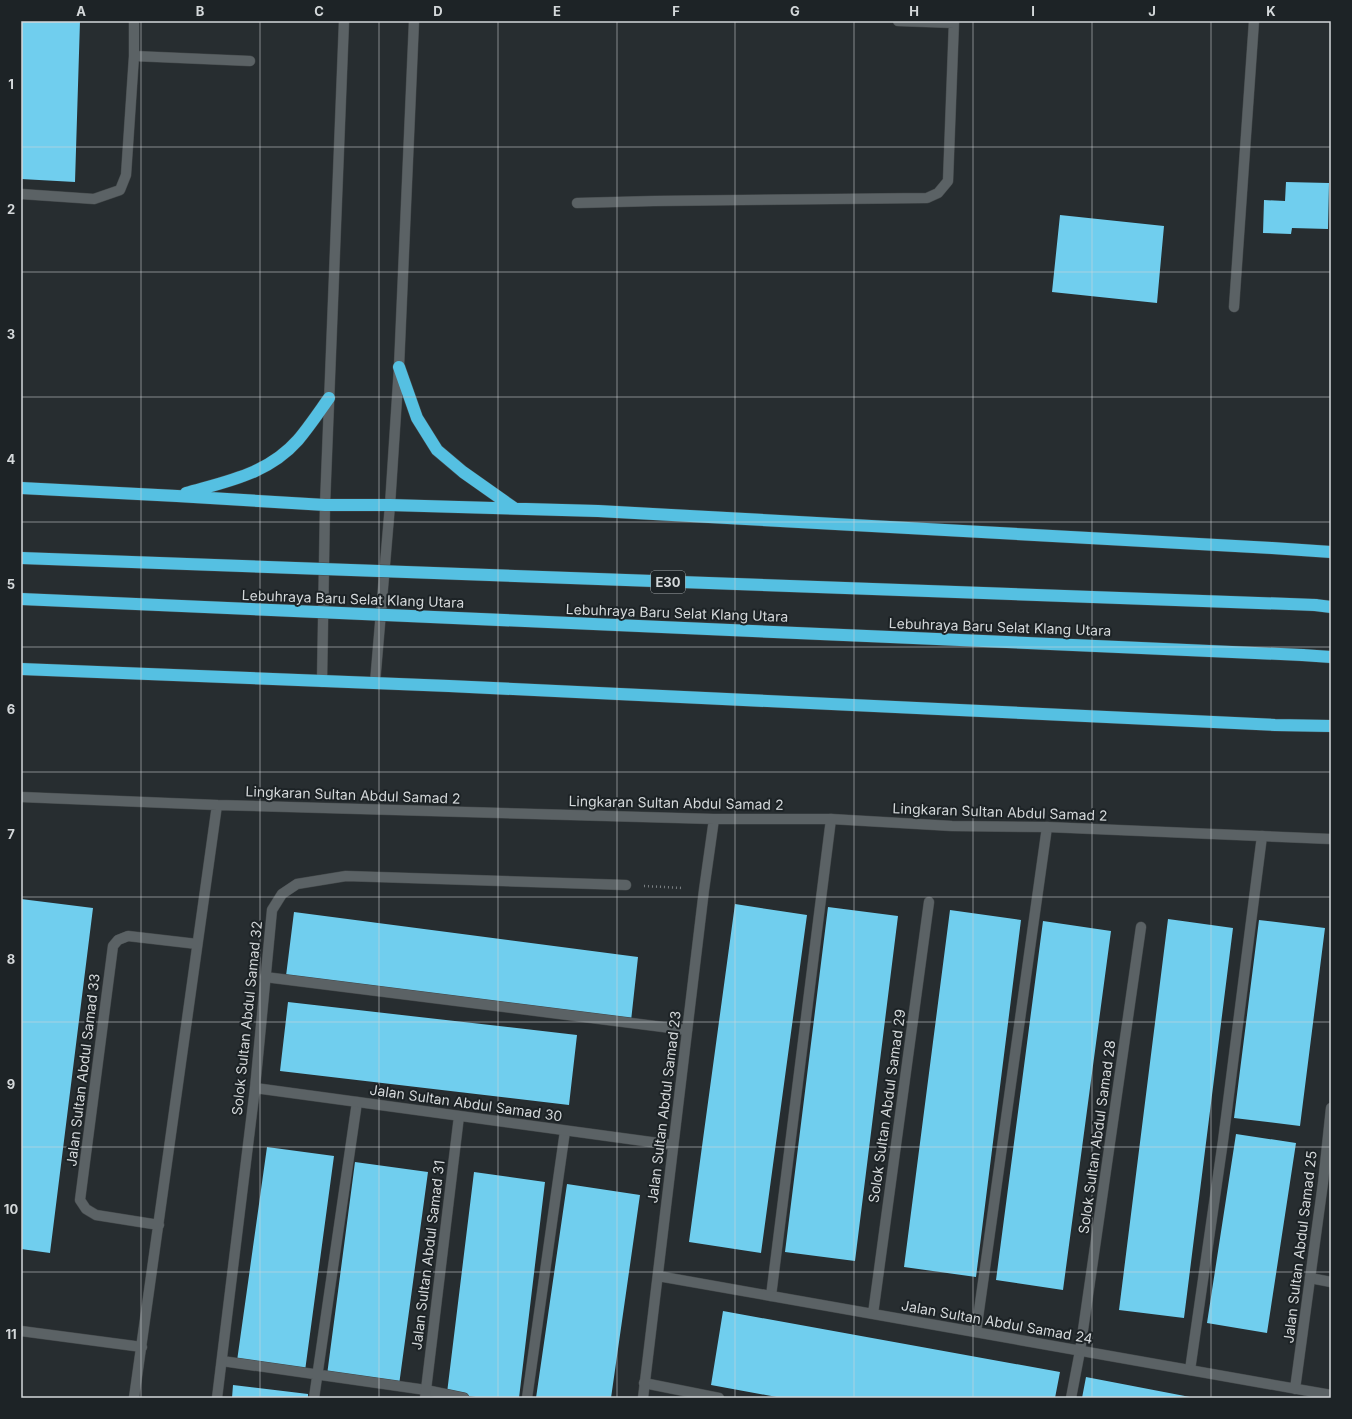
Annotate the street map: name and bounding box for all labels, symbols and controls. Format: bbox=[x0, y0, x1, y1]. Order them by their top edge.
text: A bbox=[76, 3, 86, 19]
text: B bbox=[196, 3, 205, 19]
text: C bbox=[314, 3, 324, 19]
text: D bbox=[433, 3, 443, 19]
text: E bbox=[553, 3, 561, 19]
text: F bbox=[672, 3, 680, 19]
text: G bbox=[790, 3, 800, 19]
text: H bbox=[909, 3, 919, 19]
text: I bbox=[1031, 3, 1035, 19]
text: J bbox=[1148, 3, 1156, 19]
text: K bbox=[1266, 3, 1276, 19]
text: 1 bbox=[8, 76, 14, 92]
text: 2 bbox=[7, 201, 15, 217]
text: 3 bbox=[7, 326, 15, 342]
text: 4 bbox=[7, 451, 16, 467]
road number: E30 bbox=[651, 571, 685, 593]
text: 5 bbox=[7, 576, 15, 592]
street label: Lebuhraya Baru Selat Klang Utara bbox=[241, 586, 465, 611]
street label: Lebuhraya Baru Selat Klang Utara bbox=[565, 600, 789, 625]
street label: Lebuhraya Baru Selat Klang Utara bbox=[888, 614, 1112, 639]
text: 6 bbox=[7, 701, 15, 717]
street label: Lingkaran Sultan Abdul Samad 2 bbox=[245, 782, 461, 807]
street label: Lingkaran Sultan Abdul Samad 2 bbox=[568, 792, 784, 813]
street label: Lingkaran Sultan Abdul Samad 2 bbox=[892, 799, 1108, 824]
text: 7 bbox=[7, 826, 15, 842]
street label: Solok Sultan Abdul Samad 32 bbox=[228, 920, 265, 1116]
text: 8 bbox=[7, 951, 15, 967]
street label: Jalan Sultan Abdul Samad 33 bbox=[62, 973, 103, 1167]
street label: Solok Sultan Abdul Samad 29 bbox=[864, 1008, 909, 1204]
street label: Jalan Sultan Abdul Samad 23 bbox=[643, 1010, 684, 1204]
street label: Solok Sultan Abdul Samad 28 bbox=[1074, 1039, 1119, 1235]
text: 9 bbox=[7, 1076, 15, 1092]
street label: Jalan Sultan Abdul Samad 30 bbox=[369, 1081, 563, 1124]
street label: Jalan Sultan Abdul Samad 25 bbox=[1279, 1150, 1320, 1344]
street label: Jalan Sultan Abdul Samad 31 bbox=[407, 1159, 448, 1351]
text: 10 bbox=[4, 1201, 18, 1217]
street label: Jalan Sultan Abdul Samad 24 bbox=[900, 1296, 1094, 1347]
text: 11 bbox=[5, 1326, 17, 1342]

